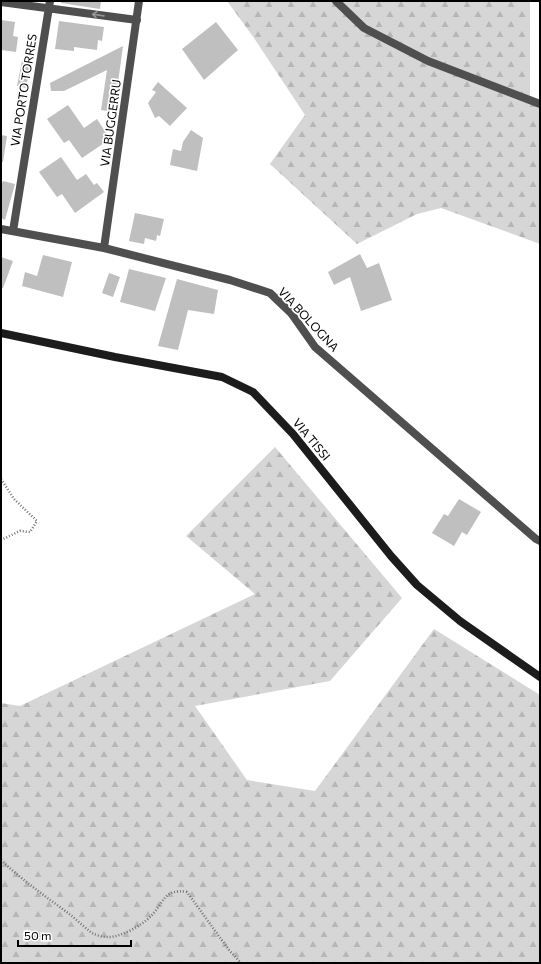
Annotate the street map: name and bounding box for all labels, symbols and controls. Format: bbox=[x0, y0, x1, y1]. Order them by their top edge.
one-way arrow bbox=[92, 11, 105, 18]
street label: VIA PORTO TORRES bbox=[7, 33, 39, 147]
street label: VIA BUGGERRU bbox=[97, 78, 123, 168]
street label: VIA BOLOGNA bbox=[276, 284, 342, 354]
street label: VIA TISSI bbox=[290, 415, 334, 463]
scale bar bbox=[18, 922, 131, 948]
text: 50 m bbox=[24, 928, 52, 942]

